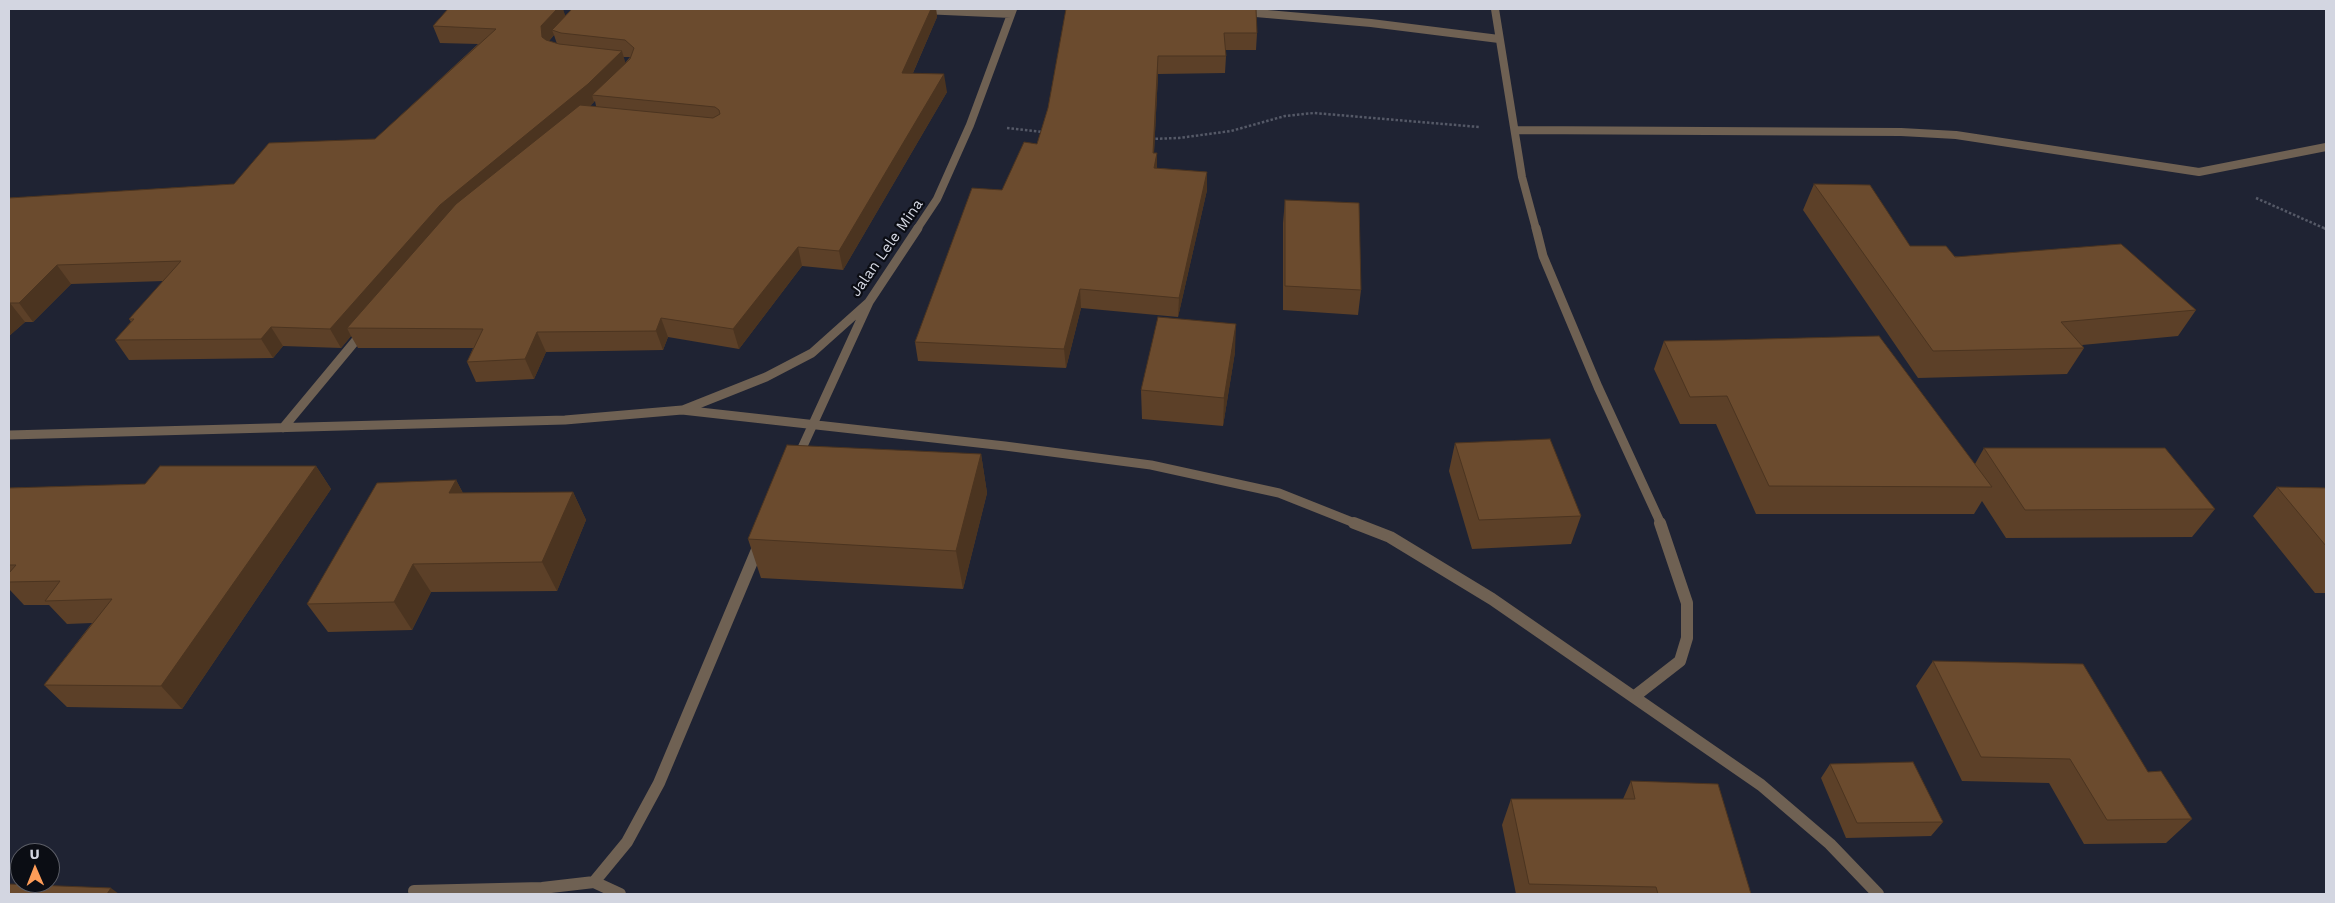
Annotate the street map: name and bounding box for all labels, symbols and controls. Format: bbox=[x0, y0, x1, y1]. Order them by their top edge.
street label: Jalan Lele Mina bbox=[847, 196, 927, 300]
north arrow bbox=[10, 843, 60, 893]
text: U bbox=[30, 846, 40, 862]

